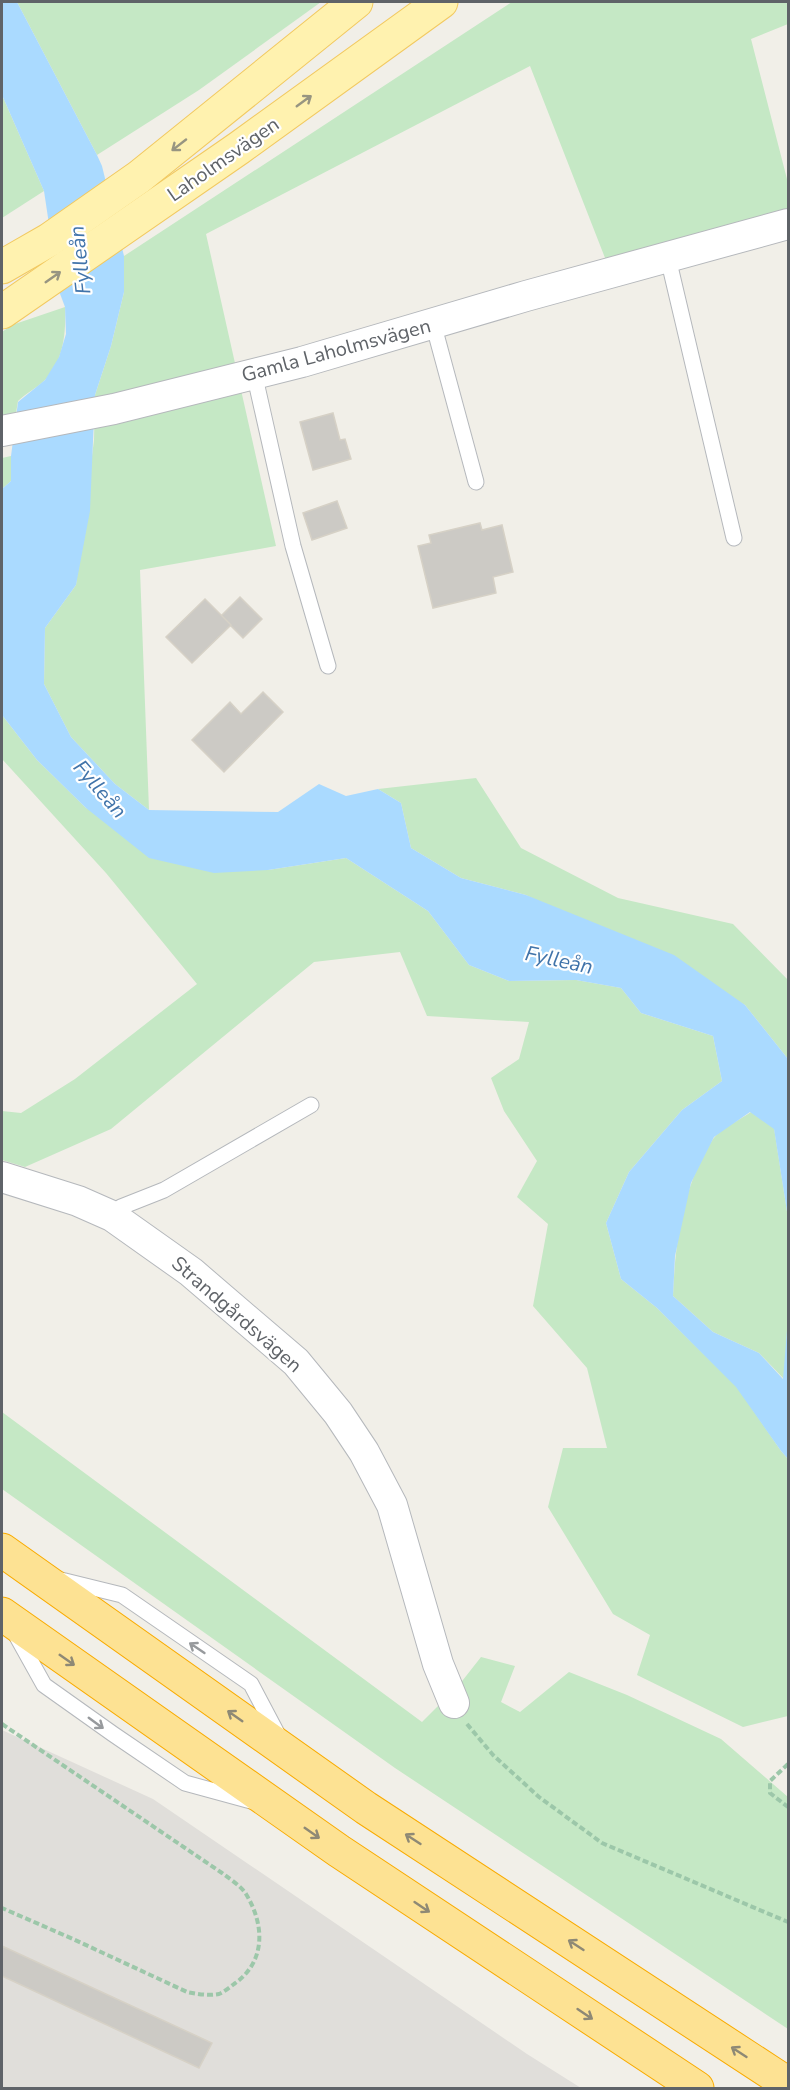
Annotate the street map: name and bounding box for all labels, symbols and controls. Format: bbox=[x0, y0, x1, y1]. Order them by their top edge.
one-way arrow bbox=[295, 95, 311, 108]
street label: Laholmsvägen bbox=[162, 111, 285, 208]
one-way arrow bbox=[171, 139, 187, 152]
water label: Fylleån bbox=[62, 224, 98, 296]
one-way arrow bbox=[44, 271, 60, 283]
street label: Gamla Laholmsvägen bbox=[239, 312, 434, 389]
water label: Fylleån bbox=[67, 754, 133, 824]
water label: Fylleån bbox=[522, 939, 596, 981]
street label: Strandgårdsvägen bbox=[166, 1250, 308, 1379]
one-way arrow bbox=[190, 1642, 206, 1654]
one-way arrow bbox=[58, 1654, 74, 1666]
one-way arrow bbox=[228, 1710, 244, 1722]
one-way arrow bbox=[88, 1717, 104, 1729]
one-way arrow bbox=[303, 1826, 319, 1839]
one-way arrow bbox=[405, 1833, 422, 1845]
one-way arrow bbox=[414, 1901, 430, 1913]
one-way arrow bbox=[568, 1939, 585, 1951]
one-way arrow bbox=[576, 2009, 593, 2021]
one-way arrow bbox=[732, 2046, 748, 2058]

